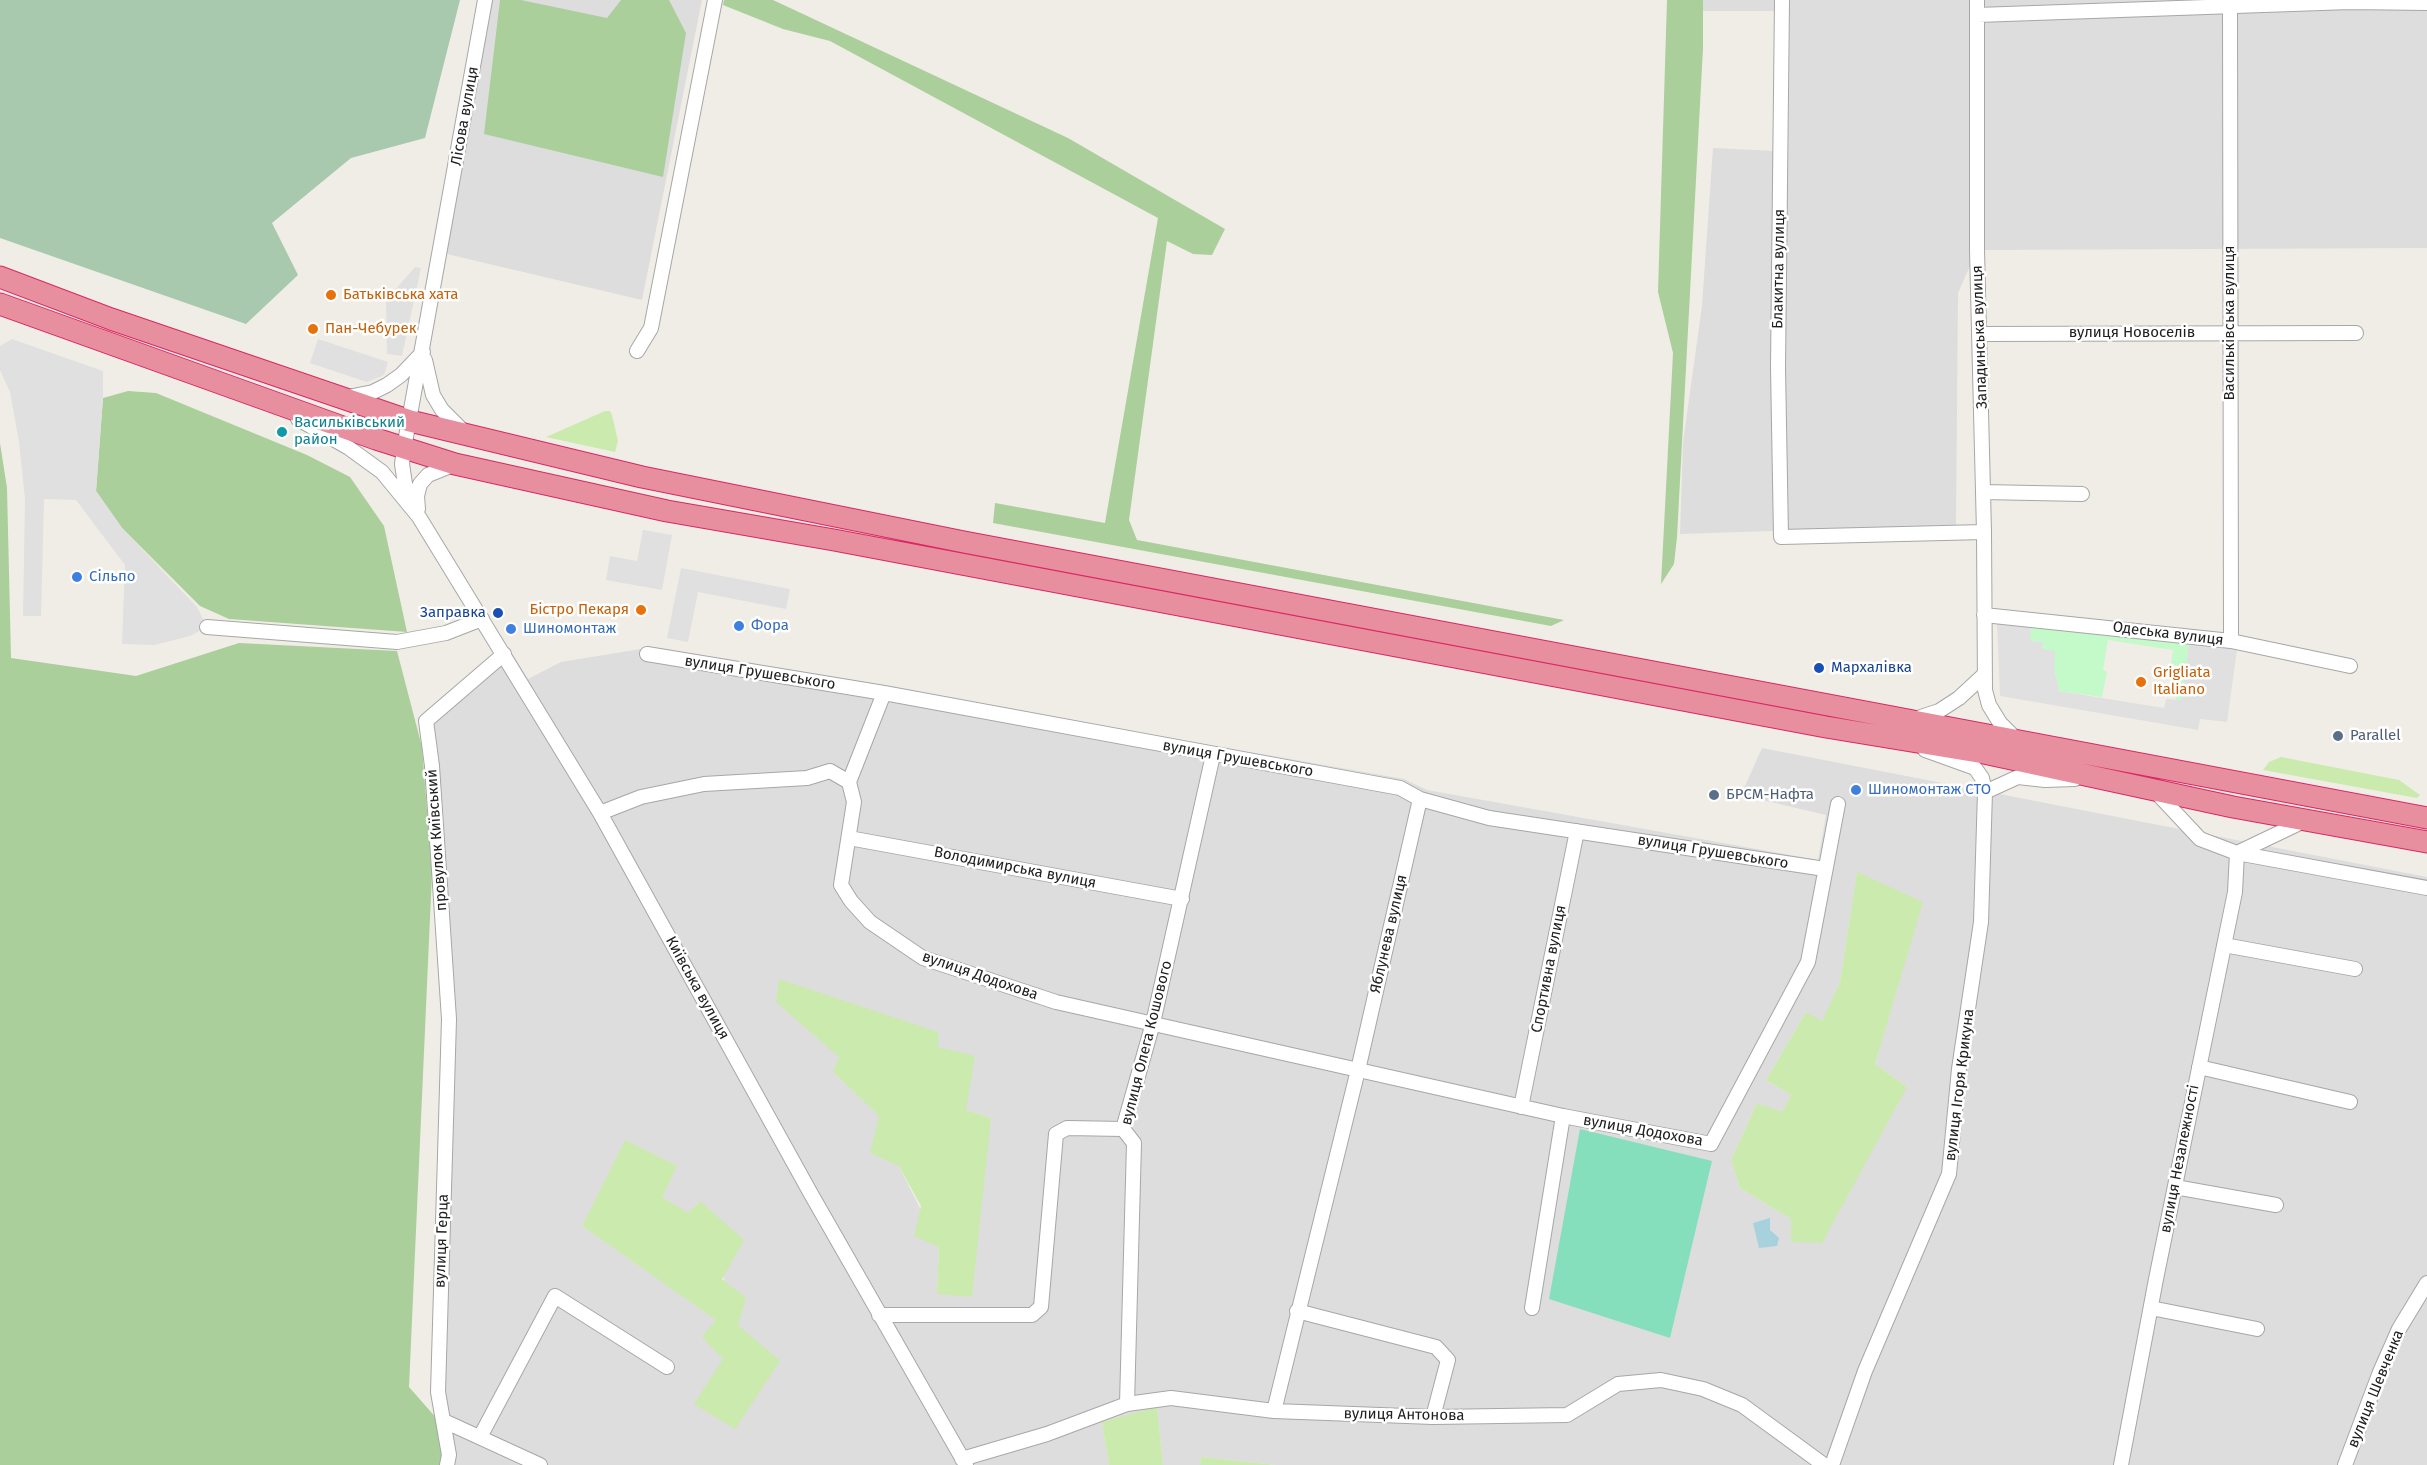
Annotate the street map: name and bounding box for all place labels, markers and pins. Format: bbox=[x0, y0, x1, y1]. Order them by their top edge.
place label: Батьківська хата bbox=[343, 286, 458, 304]
marker: Батьківська хата bbox=[324, 288, 338, 302]
place label: Пан-Чебурек bbox=[325, 320, 416, 338]
marker: Пан-Чебурек bbox=[306, 322, 320, 336]
place label: Васильківський район bbox=[294, 414, 405, 449]
marker: Васильківський район bbox=[275, 425, 289, 439]
place label: Сільпо bbox=[89, 568, 136, 586]
marker: Сільпо bbox=[70, 570, 84, 584]
place label: Бістро Пекаря bbox=[529, 601, 629, 619]
marker: Бістро Пекаря bbox=[634, 603, 648, 617]
place label: Заправка bbox=[420, 604, 486, 622]
marker: Заправка bbox=[491, 606, 505, 620]
place label: Фора bbox=[751, 617, 789, 635]
marker: Фора bbox=[732, 619, 746, 633]
place label: Шиномонтаж bbox=[523, 620, 616, 638]
marker: Шиномонтаж bbox=[504, 622, 518, 636]
place label: Мархалівка bbox=[1831, 659, 1912, 677]
marker: Мархалівка bbox=[1812, 661, 1826, 675]
place label: Grigliata Italiano bbox=[2153, 664, 2211, 699]
marker: Grigliata Italiano bbox=[2134, 675, 2148, 689]
place label: Parallel bbox=[2350, 727, 2401, 745]
marker: Parallel bbox=[2331, 729, 2345, 743]
place label: Шиномонтаж СТО bbox=[1868, 781, 1991, 799]
marker: Шиномонтаж СТО bbox=[1849, 783, 1863, 797]
place label: БРСМ-Нафта bbox=[1726, 786, 1814, 804]
marker: БРСМ-Нафта bbox=[1707, 788, 1721, 802]

